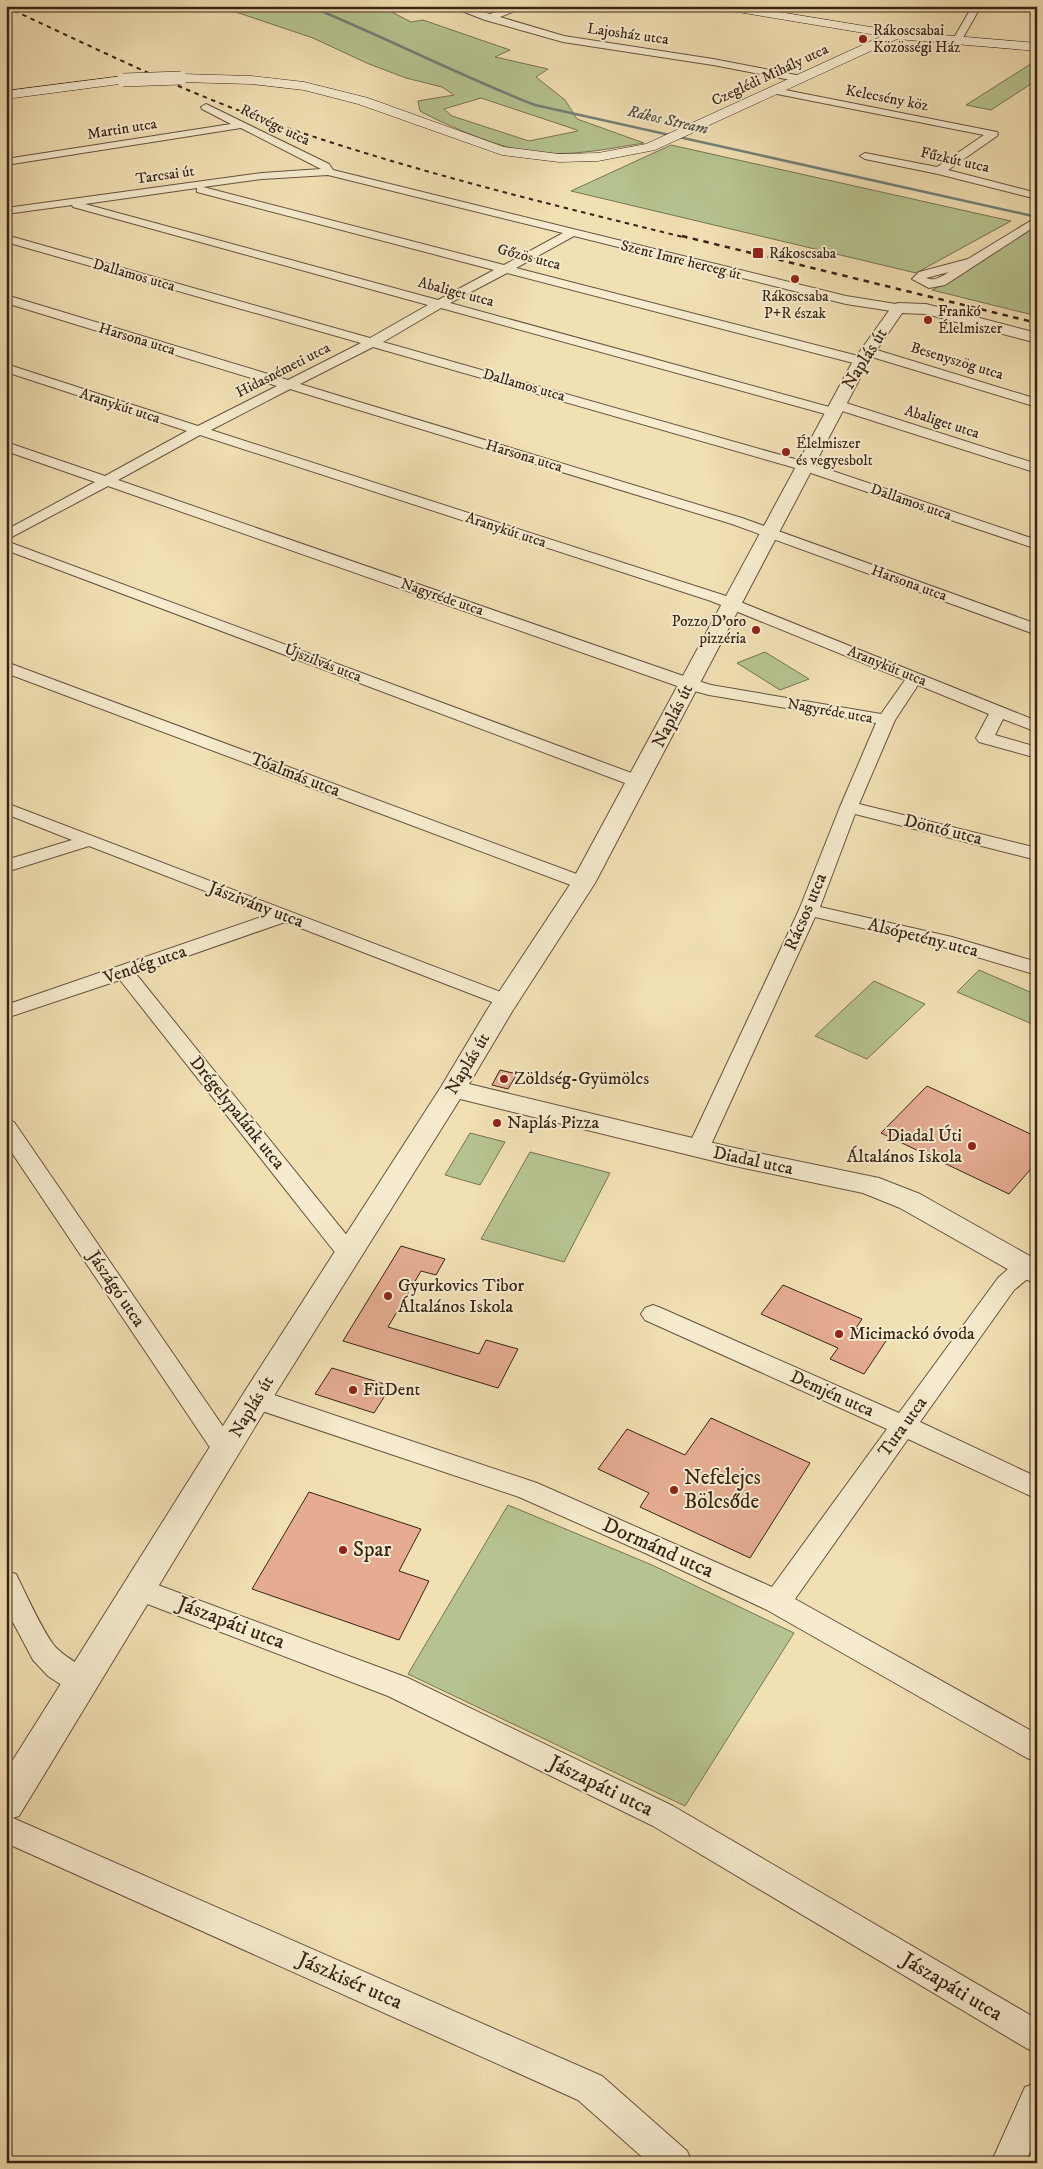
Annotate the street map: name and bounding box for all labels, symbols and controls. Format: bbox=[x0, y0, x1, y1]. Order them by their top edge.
street label: Lajosház utca bbox=[586, 19, 671, 49]
place label: Rákoscsabai Közösségi Ház bbox=[873, 21, 961, 57]
marker: Rákoscsabai Közösségi Ház bbox=[857, 33, 869, 45]
street label: Czeglédi Mihály utca bbox=[709, 39, 832, 110]
street label: Kelecsény köz bbox=[844, 81, 931, 115]
street label: Rétvége utca bbox=[237, 100, 314, 150]
water label: Rákos Stream bbox=[625, 101, 710, 139]
street label: Martin utca bbox=[86, 114, 159, 144]
street label: Fűzkút utca bbox=[919, 143, 992, 177]
street label: Tarcsai út bbox=[135, 161, 196, 189]
street label: Szent Imre herceg út bbox=[619, 236, 743, 284]
street label: Gőzös utca bbox=[495, 239, 563, 275]
place label: Rákoscsaba bbox=[769, 244, 837, 263]
marker: Rákoscsaba bbox=[751, 246, 765, 260]
street label: Dallamos utca bbox=[91, 254, 178, 296]
street label: Abaliget utca bbox=[416, 273, 497, 311]
marker: Rákoscsaba P+R észak bbox=[789, 273, 801, 285]
place label: Rákoscsaba P+R észak bbox=[761, 287, 829, 323]
place label: Frankó Élelmiszer bbox=[938, 302, 1003, 338]
marker: Frankó Élelmiszer bbox=[922, 314, 934, 326]
street label: Harsona utca bbox=[96, 318, 178, 360]
street label: Naplás út bbox=[838, 324, 893, 394]
street label: Hidasnémeti utca bbox=[233, 338, 334, 402]
street label: Besenyszög utca bbox=[908, 338, 1006, 384]
street label: Dallamos utca bbox=[481, 364, 568, 406]
street label: Aranykút utca bbox=[77, 384, 163, 428]
street label: Abaliget utca bbox=[902, 401, 982, 443]
place label: Élelmiszer és vegyesbolt bbox=[796, 434, 873, 470]
street label: Harsona utca bbox=[483, 435, 565, 477]
marker: Élelmiszer és vegyesbolt bbox=[780, 446, 792, 458]
street label: Dallamos utca bbox=[868, 479, 955, 525]
street label: Aranykút utca bbox=[463, 508, 549, 552]
street label: Harsona utca bbox=[869, 561, 950, 606]
street label: Nagyréde utca bbox=[398, 574, 487, 620]
place label: Pozzo D'oro pizzéria bbox=[672, 612, 747, 648]
marker: Pozzo D'oro pizzéria bbox=[750, 624, 762, 636]
street label: Újszilvás utca bbox=[282, 639, 365, 687]
street label: Aranykút utca bbox=[845, 642, 930, 691]
street label: Naplás út bbox=[648, 680, 698, 751]
street label: Nagyréde utca bbox=[786, 694, 875, 728]
street label: Tóalmás utca bbox=[247, 748, 343, 802]
street label: Döntő utca bbox=[902, 810, 985, 850]
street label: Rácsos utca bbox=[780, 870, 832, 954]
street label: Jászivány utca bbox=[203, 876, 307, 933]
street label: Alsópetény utca bbox=[866, 914, 981, 962]
street label: Vendég utca bbox=[100, 940, 190, 990]
street label: Naplás út bbox=[441, 1029, 495, 1099]
street label: Drégelypalánk utca bbox=[185, 1052, 290, 1174]
place label: Zöldség-Gyümölcs bbox=[514, 1068, 649, 1090]
marker: Zöldség-Gyümölcs bbox=[498, 1073, 510, 1085]
place label: Naplás Pizza bbox=[507, 1112, 600, 1134]
marker: Naplás Pizza bbox=[491, 1117, 503, 1129]
place label: Diadal Úti Általános Iskola bbox=[847, 1124, 962, 1168]
marker: Diadal Úti Általános Iskola bbox=[966, 1140, 978, 1152]
street label: Diadal utca bbox=[711, 1142, 795, 1180]
street label: Jászágó utca bbox=[81, 1245, 150, 1332]
place label: Gyurkovics Tibor Általános Iskola bbox=[398, 1275, 524, 1318]
marker: Gyurkovics Tibor Általános Iskola bbox=[382, 1290, 394, 1302]
place label: Micimackó óvoda bbox=[849, 1323, 975, 1345]
marker: Micimackó óvoda bbox=[833, 1328, 845, 1340]
street label: Demjén utca bbox=[787, 1366, 878, 1422]
street label: Naplás út bbox=[225, 1372, 279, 1442]
place label: FitDent bbox=[363, 1379, 421, 1401]
marker: FitDent bbox=[347, 1384, 359, 1396]
street label: Tura utca bbox=[874, 1392, 932, 1461]
place label: Nefelejcs Bölcsőde bbox=[684, 1465, 761, 1515]
marker: Nefelejcs Bölcsőde bbox=[668, 1484, 680, 1496]
street label: Dormánd utca bbox=[598, 1512, 718, 1584]
place label: Spar bbox=[353, 1537, 391, 1563]
marker: Spar bbox=[337, 1544, 349, 1556]
street label: Jászapáti utca bbox=[172, 1590, 288, 1655]
street label: Jászapáti utca bbox=[543, 1749, 657, 1822]
street label: Jászkisér utca bbox=[292, 1946, 406, 2016]
street label: Jászapáti utca bbox=[895, 1946, 1007, 2027]

